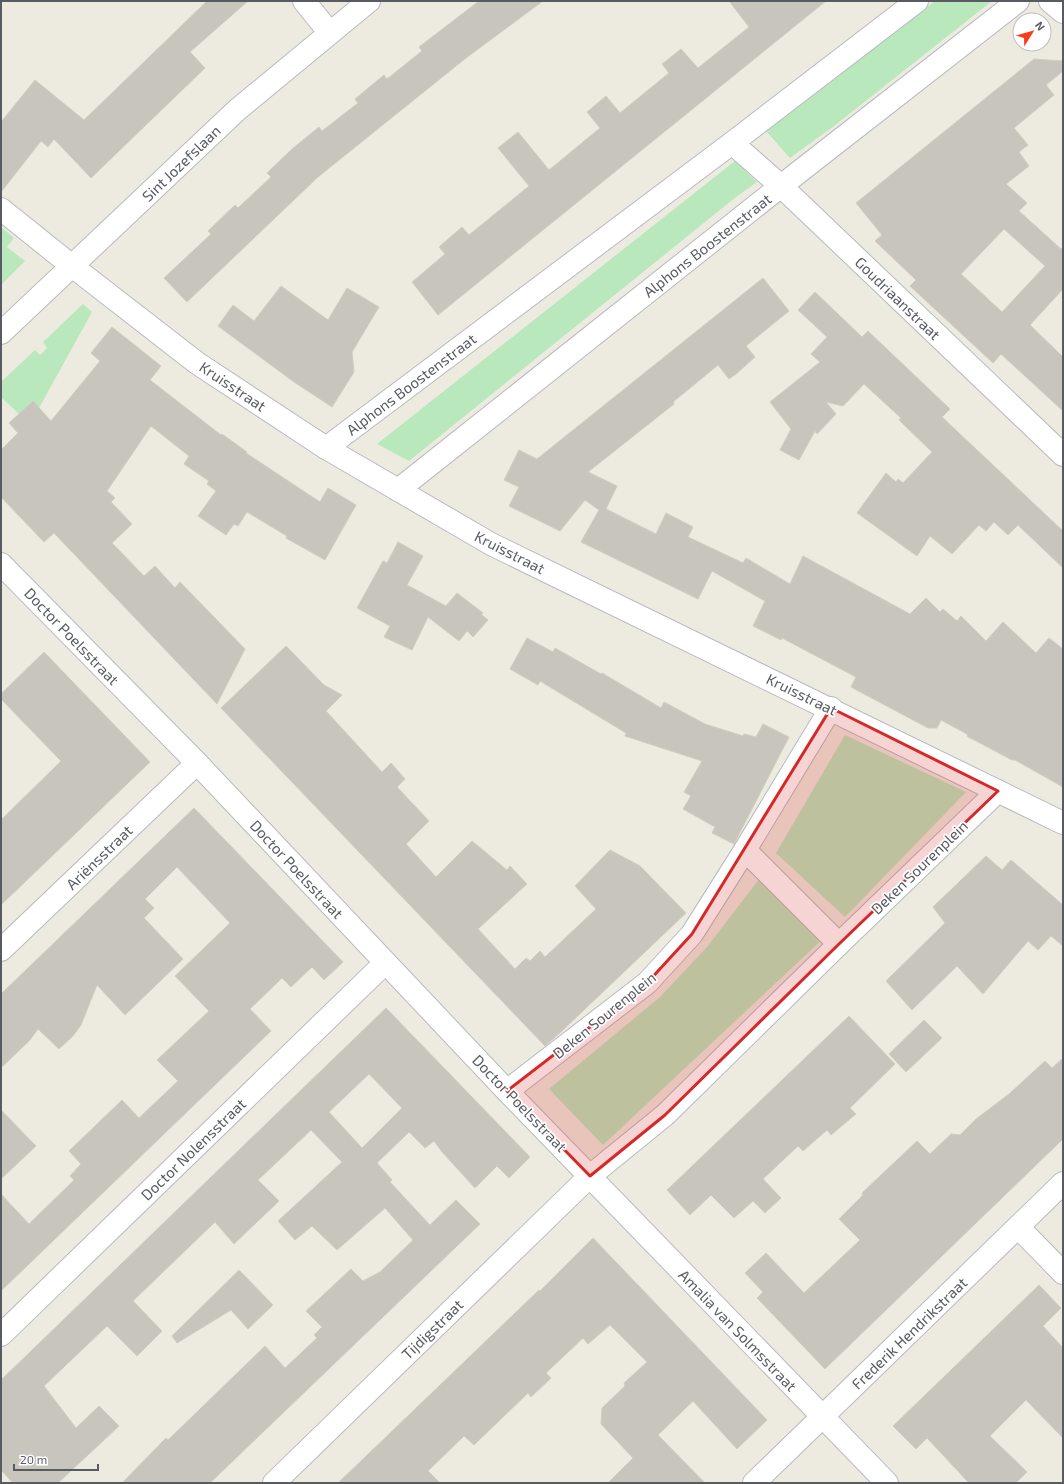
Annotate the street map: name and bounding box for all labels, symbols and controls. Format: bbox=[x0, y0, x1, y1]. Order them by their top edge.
north arrow bbox=[1012, 12, 1052, 52]
text: N bbox=[1033, 19, 1048, 33]
street label: Sint Jozefslaan bbox=[138, 121, 224, 205]
street label: Alphons Boostenstraat bbox=[639, 189, 775, 301]
street label: Goudriaanstraat bbox=[852, 253, 945, 343]
street label: Alphons Boostenstraat bbox=[343, 329, 479, 439]
street label: Kruisstraat bbox=[196, 357, 270, 415]
street label: Kruisstraat bbox=[472, 527, 548, 577]
street label: Doctor Poelsstraat bbox=[21, 584, 123, 689]
street label: Kruisstraat bbox=[764, 669, 840, 719]
street label: Doctor Poelsstraat bbox=[247, 816, 347, 922]
street label: Deken Sourenplein bbox=[867, 816, 971, 918]
street label: Ariënsstraat bbox=[62, 821, 136, 893]
street label: Deken Sourenplein bbox=[549, 968, 659, 1062]
street label: Doctor Poelsstraat bbox=[469, 1051, 571, 1156]
street label: Doctor Nolensstraat bbox=[137, 1094, 249, 1204]
street label: Amalia van Solmsstraat bbox=[675, 1265, 801, 1395]
street label: Frederik Hendrikstraat bbox=[848, 1273, 971, 1393]
street label: Tijdigstraat bbox=[398, 1295, 467, 1363]
scale bar bbox=[14, 1446, 98, 1472]
text: 20 m bbox=[20, 1452, 47, 1466]

